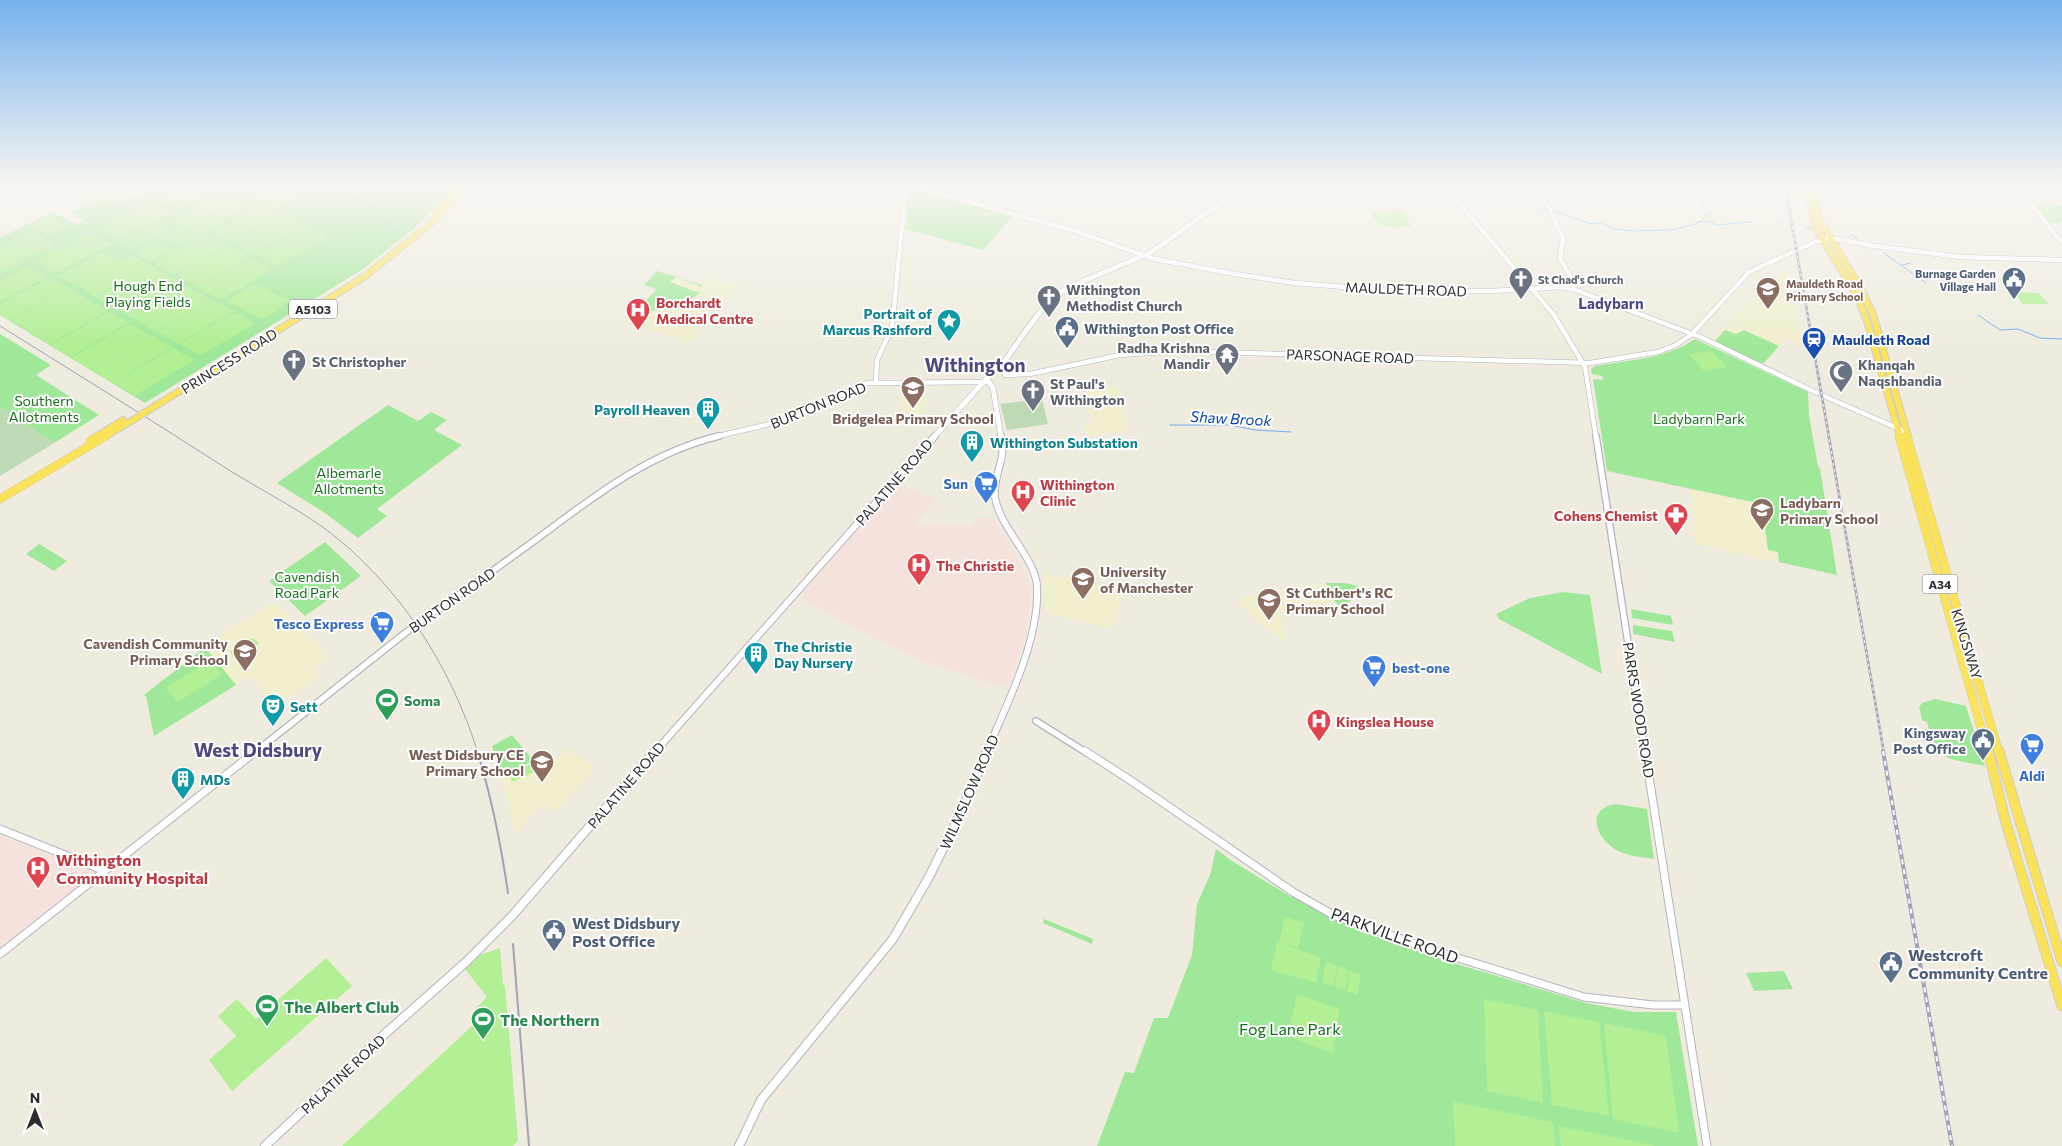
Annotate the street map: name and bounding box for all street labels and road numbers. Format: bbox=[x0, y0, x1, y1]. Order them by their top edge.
street label: MAULDETH ROAD bbox=[1345, 278, 1467, 300]
road number: A5103 bbox=[289, 300, 337, 318]
street label: PRINCESS ROAD bbox=[178, 325, 280, 397]
street label: PARSONAGE ROAD bbox=[1286, 345, 1414, 367]
street label: BURTON ROAD bbox=[768, 378, 868, 432]
street label: PALATINE ROAD bbox=[852, 435, 936, 529]
street label: BURTON ROAD bbox=[405, 564, 499, 636]
road number: A34 bbox=[1922, 574, 1958, 594]
street label: KINGSWAY bbox=[1948, 607, 1986, 681]
street label: PARRS WOOD ROAD bbox=[1620, 641, 1658, 779]
street label: WILMSLOW ROAD bbox=[936, 732, 1002, 852]
street label: PALATINE ROAD bbox=[584, 738, 668, 832]
street label: PARKVILLE ROAD bbox=[1329, 903, 1461, 967]
street label: PALATINE ROAD bbox=[297, 1031, 389, 1117]

